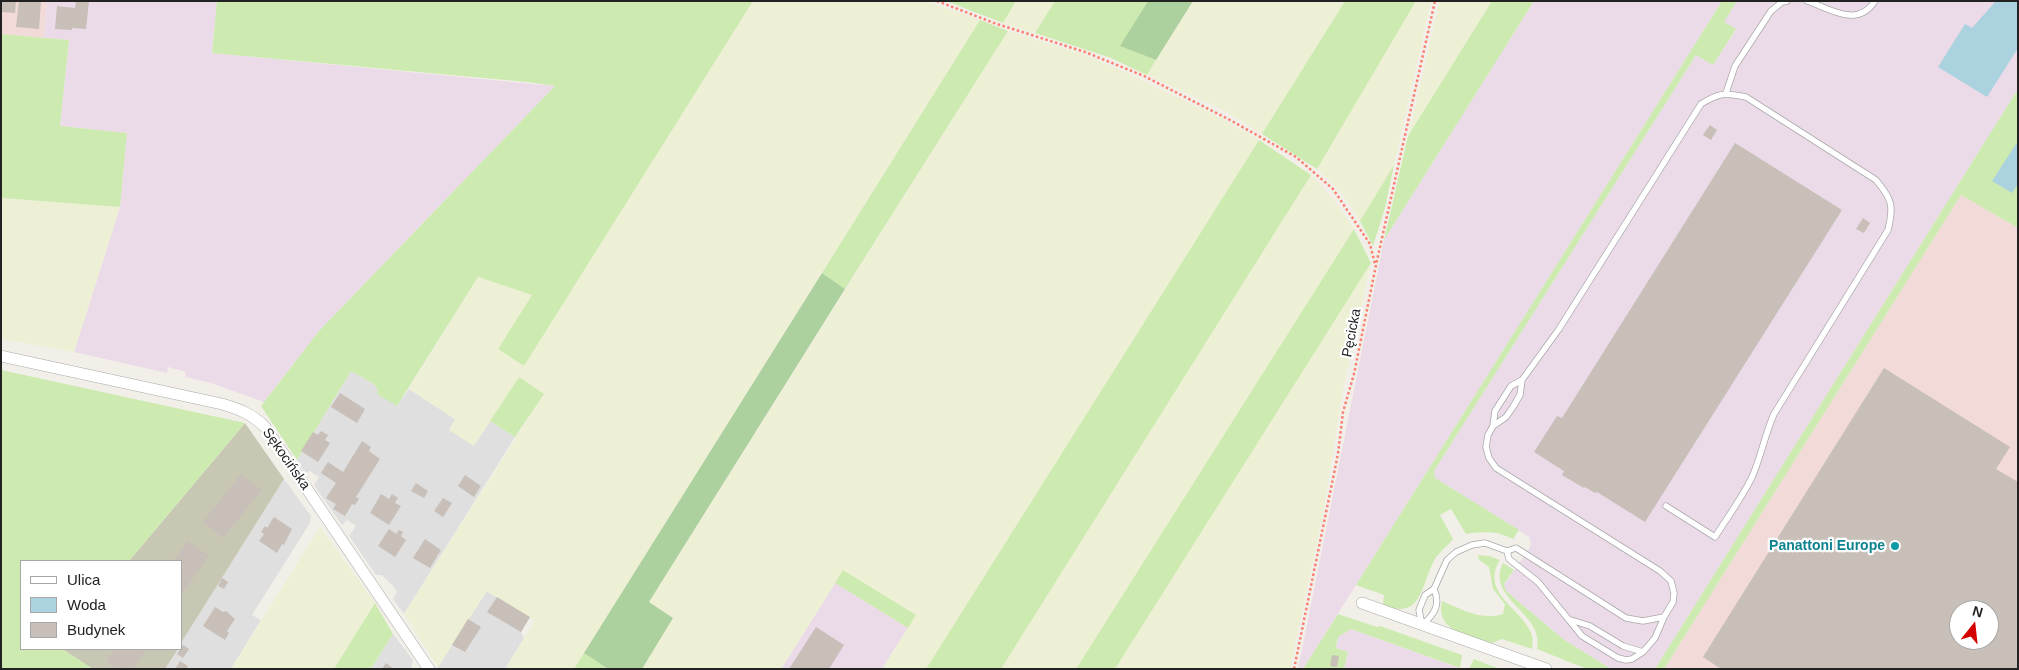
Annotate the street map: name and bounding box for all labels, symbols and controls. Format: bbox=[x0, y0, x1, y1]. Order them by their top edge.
street label: Pęcicka bbox=[1339, 307, 1365, 359]
street label: Sękocińska bbox=[259, 425, 313, 493]
place label: Panattoni Europe bbox=[1769, 538, 1885, 554]
marker: Panattoni Europe bbox=[1889, 540, 1901, 552]
legend bbox=[20, 560, 182, 650]
text: Ulica bbox=[67, 571, 100, 588]
text: Woda bbox=[67, 596, 106, 613]
north arrow bbox=[1949, 600, 1999, 650]
text: N bbox=[1971, 602, 1985, 621]
text: Budynek bbox=[67, 621, 125, 638]

